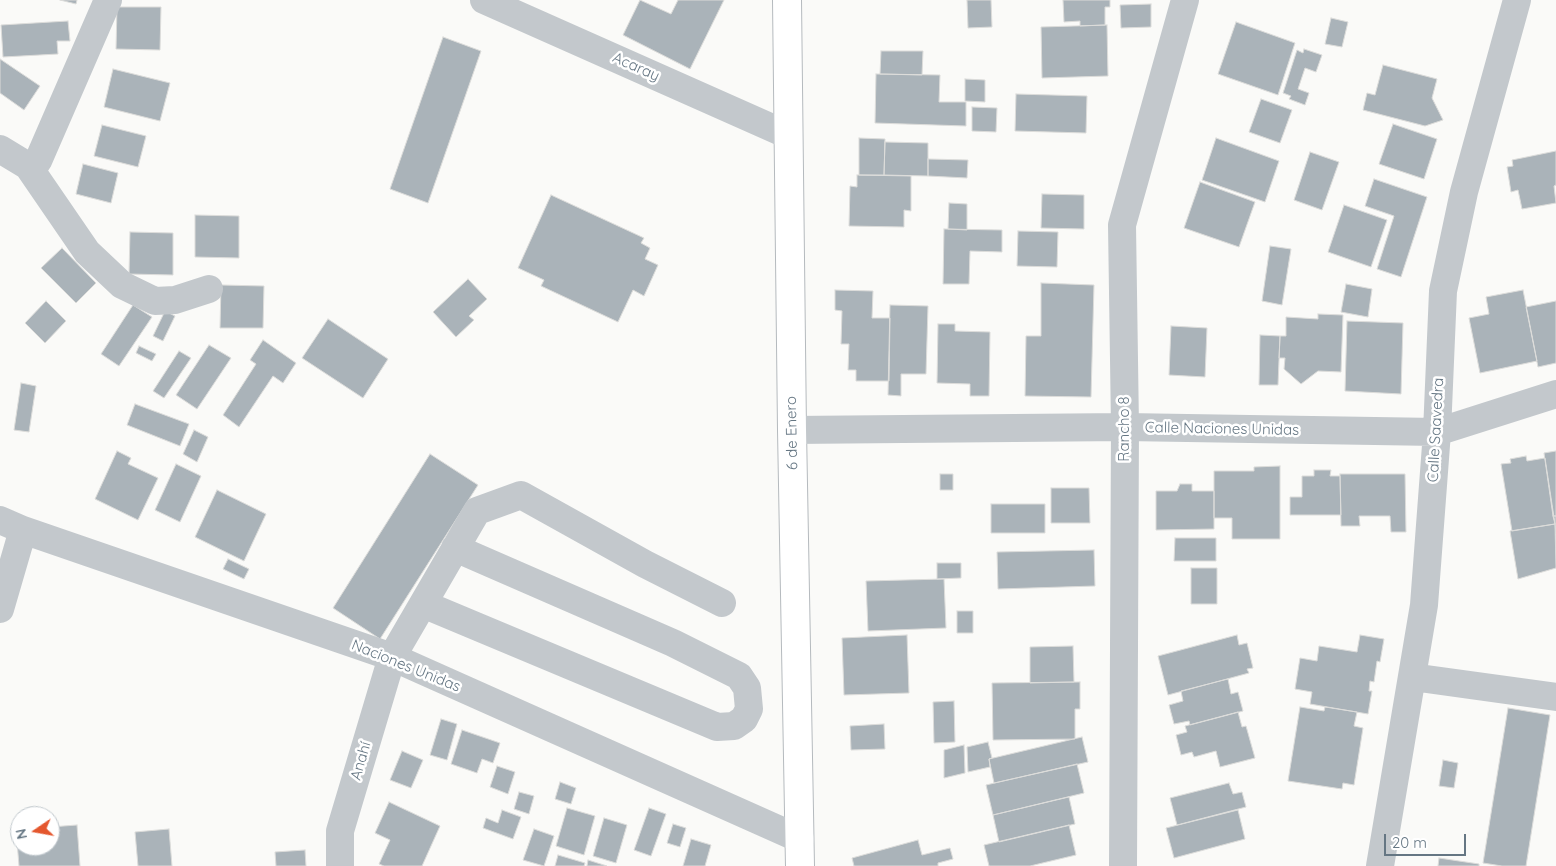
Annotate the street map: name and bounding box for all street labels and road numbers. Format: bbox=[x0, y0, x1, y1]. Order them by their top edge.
street label: Acaray bbox=[610, 49, 662, 85]
street label: Calle Saavedra bbox=[1424, 377, 1448, 483]
street label: 6 de Enero bbox=[782, 396, 802, 470]
street label: Rancho 8 bbox=[1115, 396, 1133, 462]
street label: Calle Naciones Unidas bbox=[1145, 419, 1299, 439]
street label: Naciones Unidas bbox=[349, 636, 463, 696]
street label: Anahí bbox=[347, 740, 375, 782]

